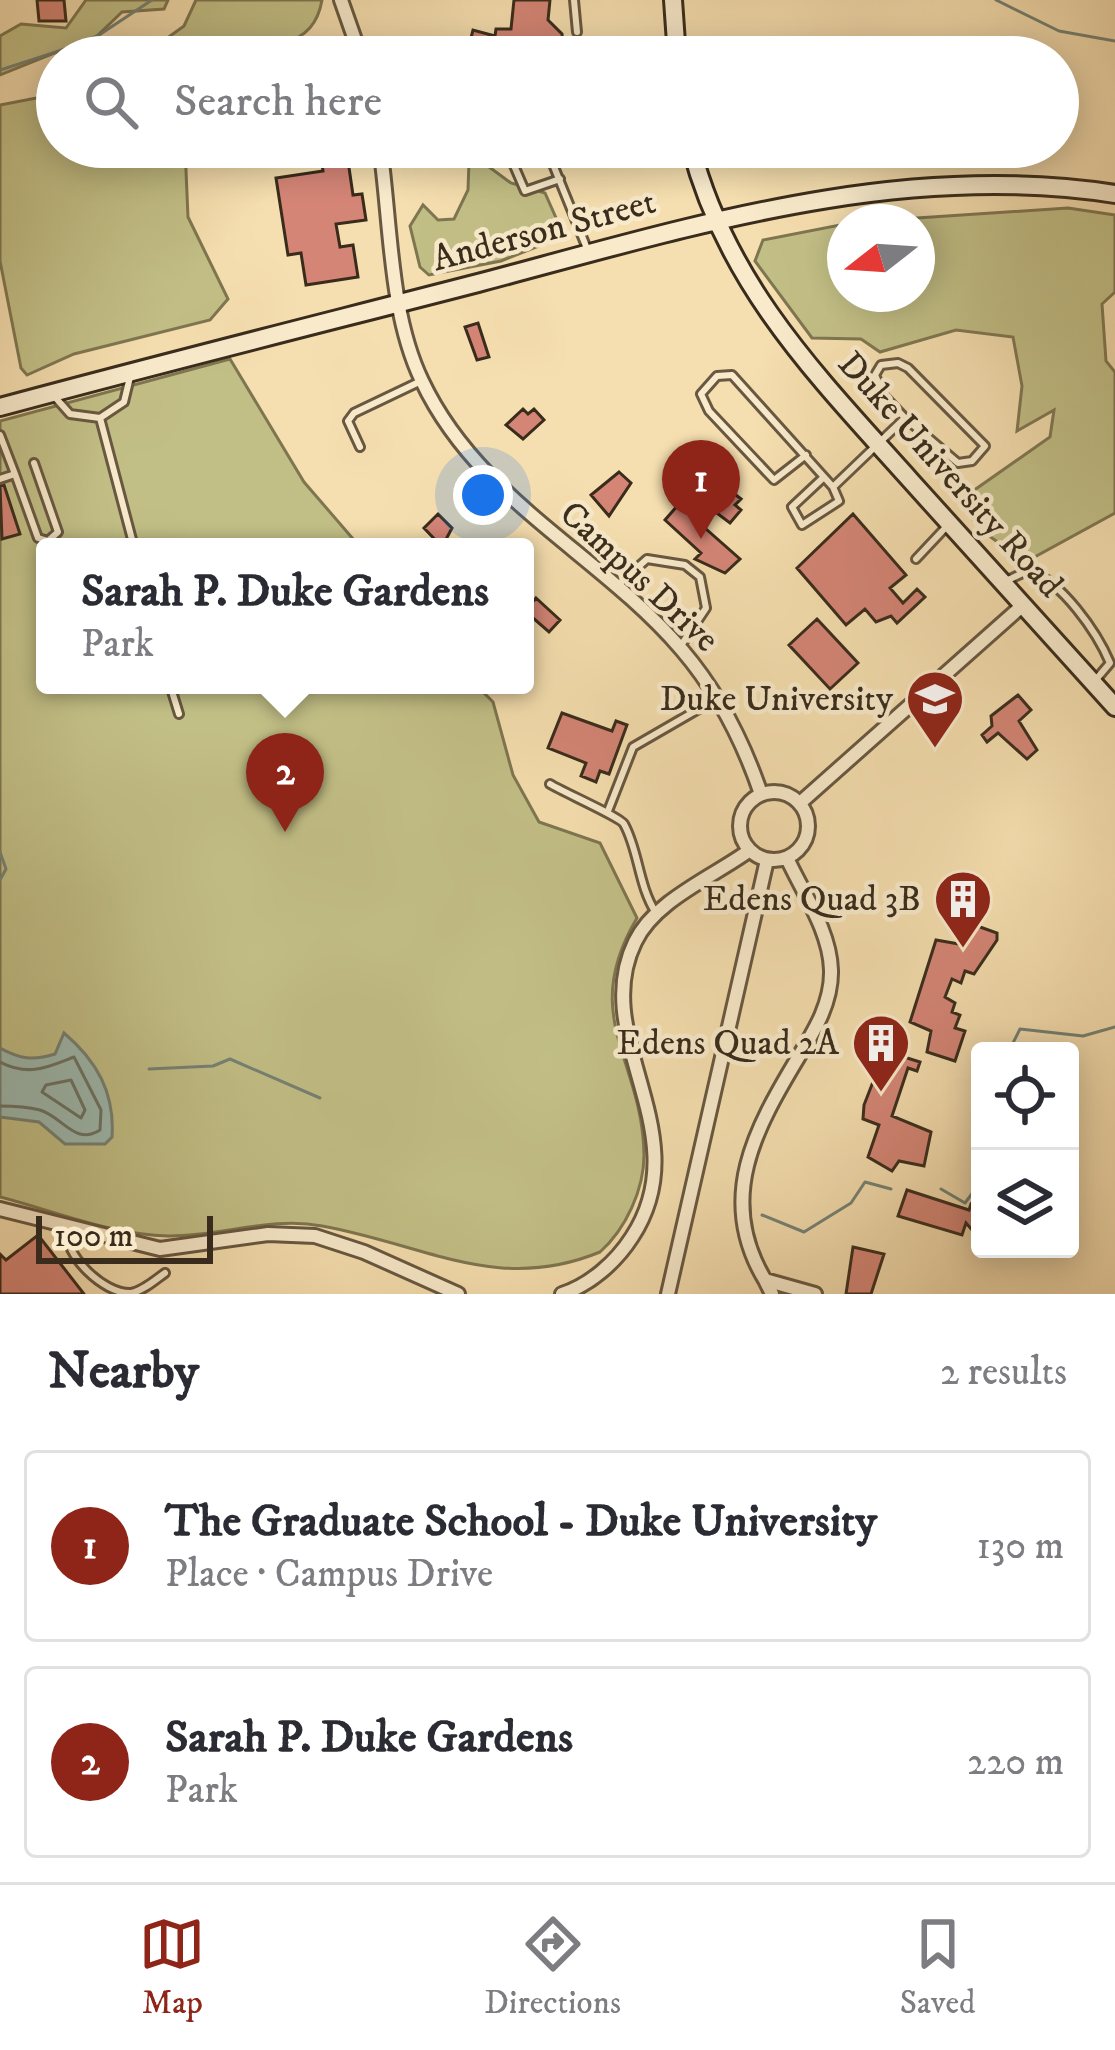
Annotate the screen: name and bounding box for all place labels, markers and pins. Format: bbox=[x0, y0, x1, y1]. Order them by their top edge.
pin: 1 bbox=[662, 440, 740, 539]
school or university icon: Duke University bbox=[904, 668, 966, 750]
place label: Duke University bbox=[660, 677, 894, 722]
pin: 2 bbox=[246, 733, 324, 832]
building icon: Edens Quad 3B bbox=[932, 868, 994, 950]
place label: Edens Quad 3B bbox=[703, 877, 921, 922]
building icon: Edens Quad 2A bbox=[850, 1012, 912, 1094]
place label: Edens Quad 2A bbox=[616, 1021, 840, 1066]

